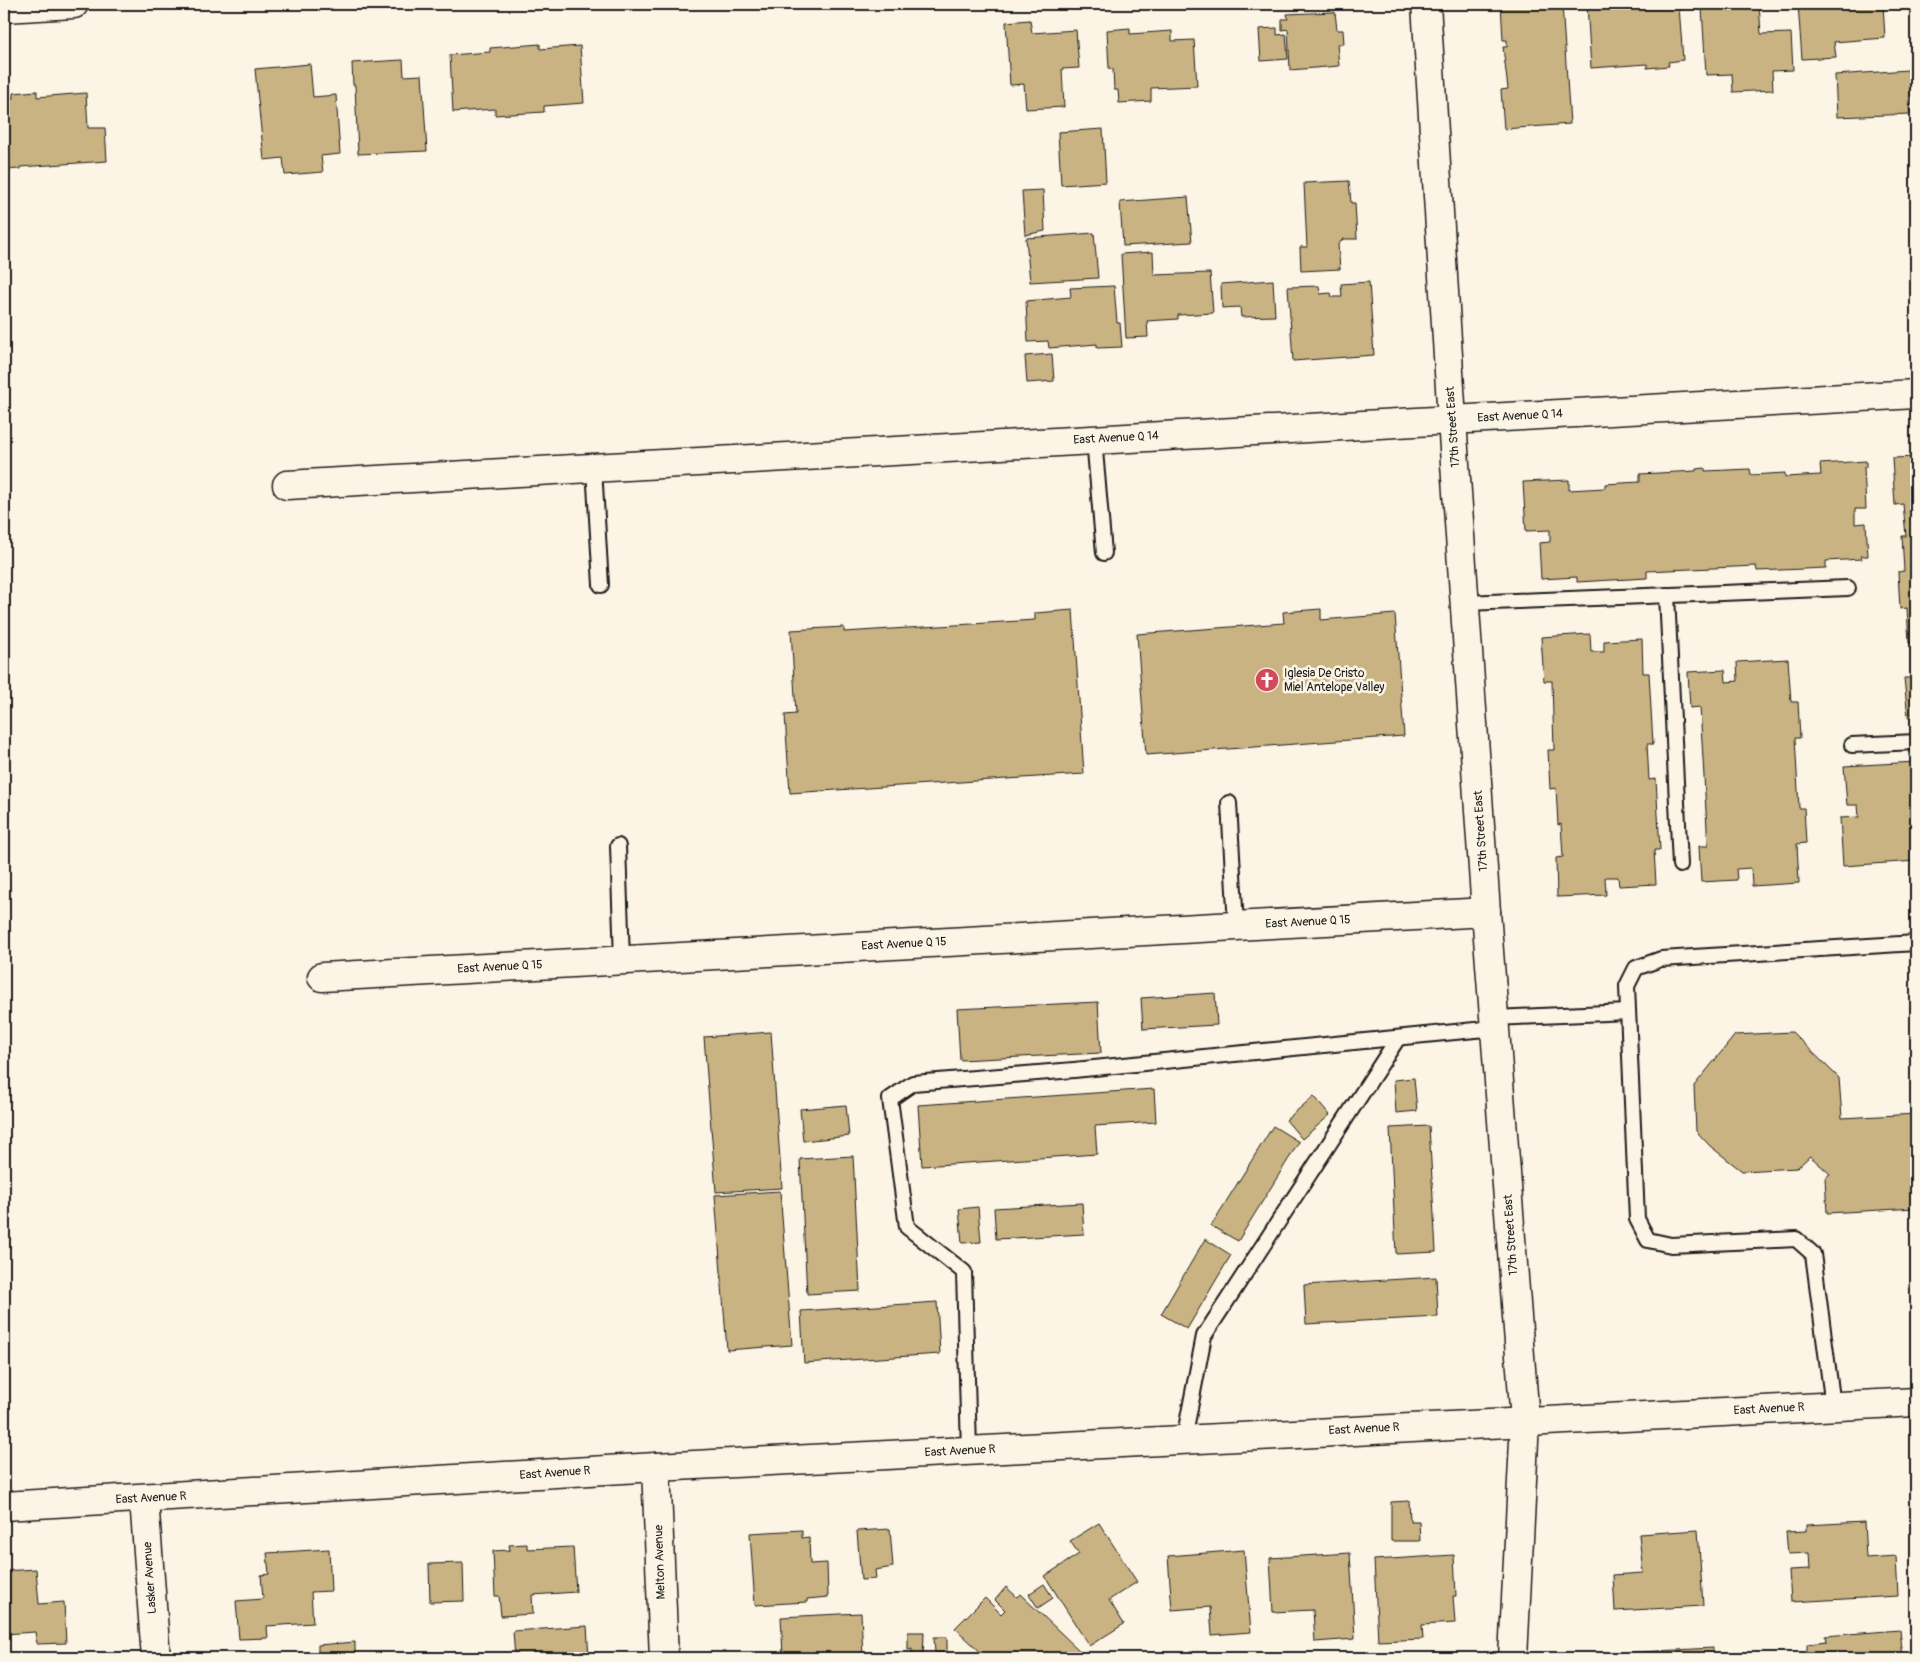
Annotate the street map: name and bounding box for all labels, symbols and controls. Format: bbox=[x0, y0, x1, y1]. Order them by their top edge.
street label: 17th Street East bbox=[1443, 386, 1463, 468]
street label: East Avenue Q 14 bbox=[1477, 406, 1563, 426]
street label: East Avenue Q 14 bbox=[1073, 428, 1159, 448]
place label: Iglesia De Cristo Miel Antelope Valley bbox=[1284, 666, 1385, 695]
church icon: Iglesia De Cristo Miel Antelope Valley bbox=[1254, 667, 1280, 693]
street label: 17th Street East bbox=[1471, 790, 1491, 872]
street label: East Avenue Q 15 bbox=[1265, 912, 1351, 932]
street label: East Avenue Q 15 bbox=[861, 934, 947, 954]
street label: East Avenue Q 15 bbox=[457, 957, 543, 977]
street label: 17th Street East bbox=[1501, 1194, 1521, 1276]
street label: East Avenue R bbox=[1733, 1400, 1805, 1418]
street label: East Avenue R bbox=[1328, 1420, 1400, 1438]
street label: East Avenue R bbox=[924, 1442, 996, 1460]
street label: East Avenue R bbox=[519, 1463, 591, 1483]
street label: East Avenue R bbox=[115, 1489, 187, 1507]
street label: Melton Avenue bbox=[651, 1524, 669, 1600]
street label: Lasker Avenue bbox=[140, 1541, 160, 1615]

